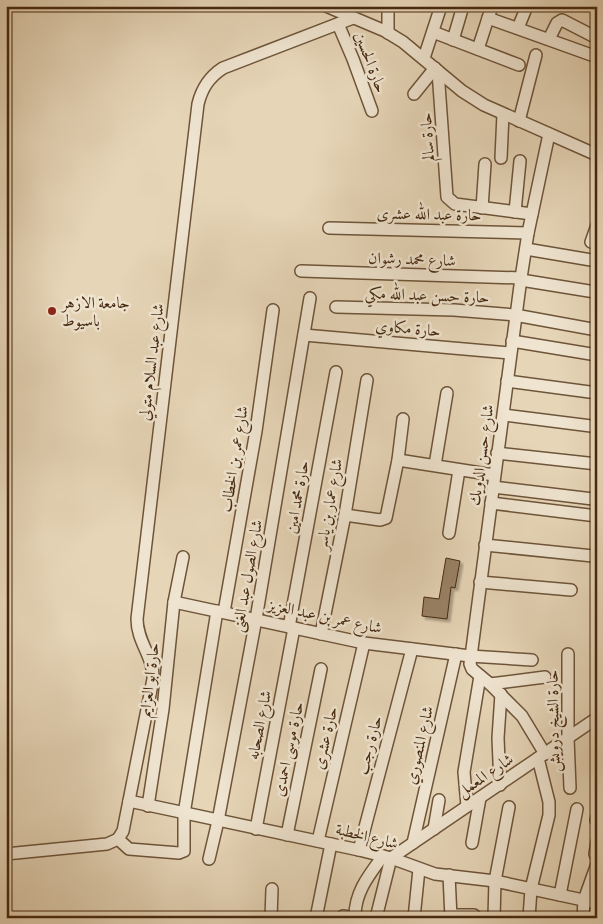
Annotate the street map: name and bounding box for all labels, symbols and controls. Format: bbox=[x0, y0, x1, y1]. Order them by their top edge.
street label: حارة الحسين bbox=[351, 29, 391, 95]
street label: حارة سالم bbox=[416, 112, 443, 162]
street label: حارة عبد الله عشرى bbox=[376, 201, 482, 225]
street label: شارع محمد رشوان bbox=[368, 248, 456, 274]
street label: حارة حسن عبد الله مكي bbox=[364, 280, 490, 313]
place label: جامعة الازهر باسيوط bbox=[60, 293, 130, 331]
street label: شارع عبد السلام متولي bbox=[134, 302, 173, 422]
marker: جامعة الازهر باسيوط bbox=[46, 305, 58, 317]
street label: حارة مكاوي bbox=[374, 316, 441, 343]
street label: شارع حسن الدويك bbox=[464, 403, 501, 507]
street label: شارع عمر بن الخطاب bbox=[216, 404, 256, 514]
street label: شارع عمار بن ياسر bbox=[311, 457, 350, 554]
street label: حارة محمد امين bbox=[281, 459, 313, 535]
street label: شارع الصول عبد الغنى bbox=[228, 518, 270, 634]
street label: شارع عمر بن عبد العزيز bbox=[264, 594, 384, 641]
street label: حارة ابو العزايم bbox=[135, 642, 168, 719]
street label: حارة الشيخ درويش bbox=[543, 670, 568, 772]
street label: شارع الصحابه bbox=[243, 689, 279, 762]
street label: حارة موسى احمدى bbox=[269, 700, 309, 799]
street label: شارع المنصوري bbox=[401, 704, 441, 787]
street label: حارة عشرى bbox=[309, 705, 342, 771]
street label: حارة رجب bbox=[352, 714, 387, 777]
street label: شارع المعمل bbox=[453, 749, 519, 804]
street label: شارع الخطبة bbox=[333, 819, 400, 857]

